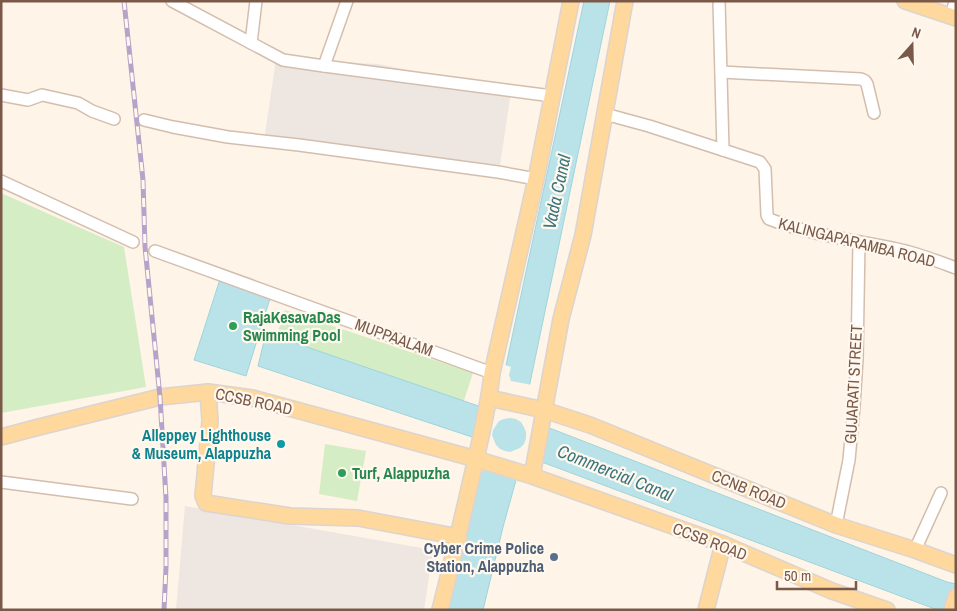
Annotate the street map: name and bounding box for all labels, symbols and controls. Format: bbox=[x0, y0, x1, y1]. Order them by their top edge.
north arrow bbox=[887, 20, 937, 70]
text: N bbox=[909, 23, 923, 43]
water label: Vada Canal bbox=[536, 152, 577, 232]
street label: KALINGAPARAMBA ROAD bbox=[776, 212, 938, 272]
place label: RajaKesavaDas Swimming Pool bbox=[243, 306, 341, 346]
street label: MUPPAALAM bbox=[352, 313, 436, 361]
marker: RajaKesavaDas Swimming Pool bbox=[227, 320, 239, 332]
street label: GUJARATI STREET bbox=[839, 324, 867, 444]
street label: CCSB ROAD bbox=[214, 382, 294, 420]
place label: Alleppey Lighthouse & Museum, Alappuzha bbox=[132, 424, 272, 464]
marker: Alleppey Lighthouse & Museum, Alappuzha bbox=[275, 438, 287, 450]
water label: Commercial Canal bbox=[554, 438, 677, 507]
place label: Turf, Alappuzha bbox=[352, 462, 450, 484]
street label: CCNB ROAD bbox=[708, 464, 790, 514]
marker: Turf, Alappuzha bbox=[336, 467, 348, 479]
street label: CCSB ROAD bbox=[670, 517, 750, 565]
place label: Cyber Crime Police Station, Alappuzha bbox=[424, 537, 545, 577]
marker: Cyber Crime Police Station, Alappuzha bbox=[548, 551, 560, 563]
scale bar bbox=[777, 558, 856, 590]
text: 50 m bbox=[784, 565, 811, 586]

